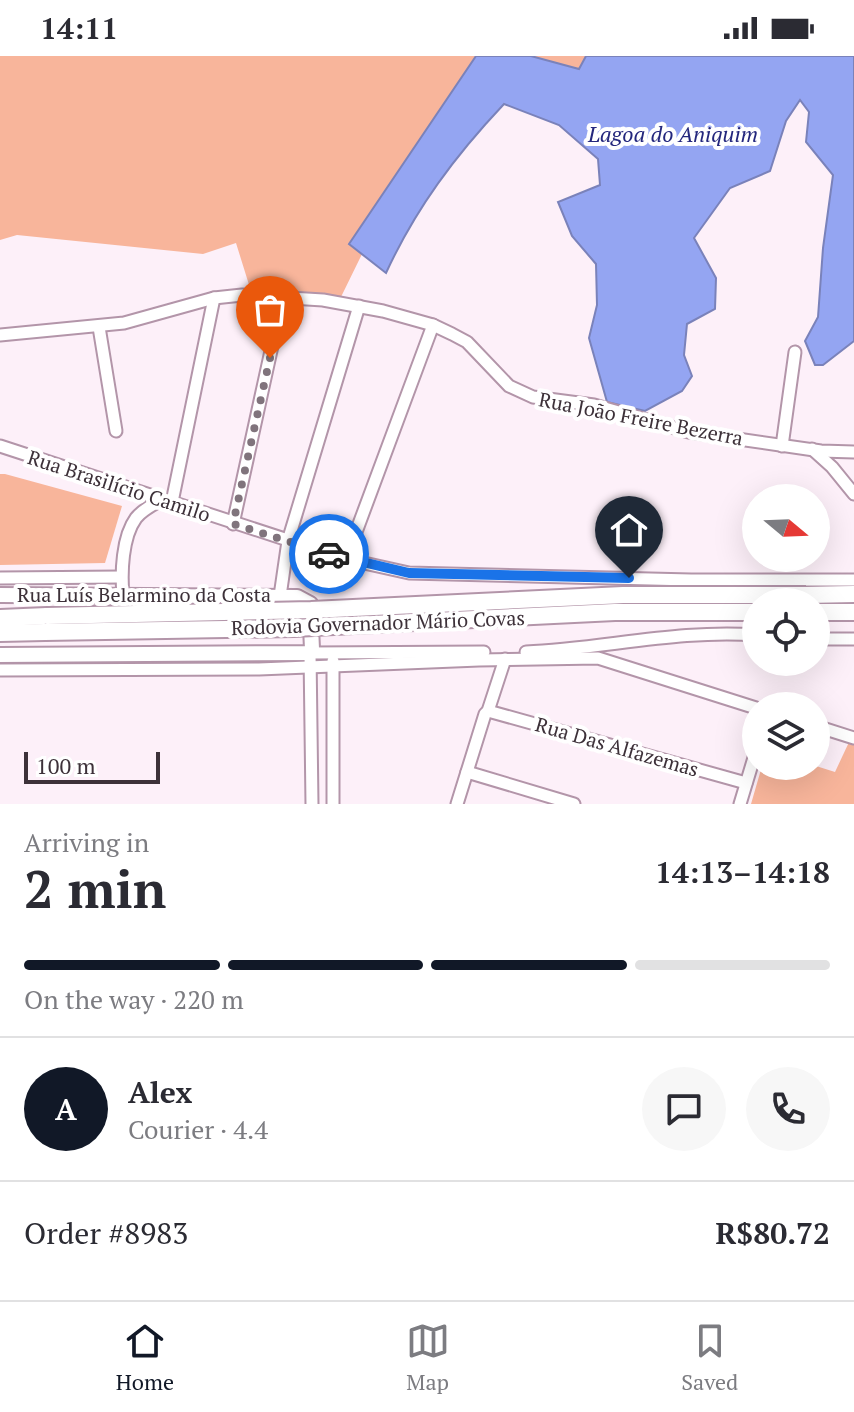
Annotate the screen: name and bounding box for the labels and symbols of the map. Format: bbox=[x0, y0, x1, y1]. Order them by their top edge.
water label: Lagoa do Aniquim bbox=[587, 119, 758, 148]
pin bbox=[236, 276, 304, 358]
street label: Rua João Freire Bezerra bbox=[537, 385, 746, 452]
street label: Rua Brasilício Camilo bbox=[24, 443, 214, 528]
north arrow bbox=[742, 484, 830, 572]
pin bbox=[595, 496, 663, 578]
courier bbox=[289, 514, 369, 594]
street label: Rua Luís Belarmino da Costa bbox=[17, 581, 271, 608]
street label: Rodovia Governador Mário Covas bbox=[231, 604, 525, 641]
street label: Rua Das Alfazemas bbox=[532, 710, 702, 783]
scale bar bbox=[24, 748, 160, 784]

